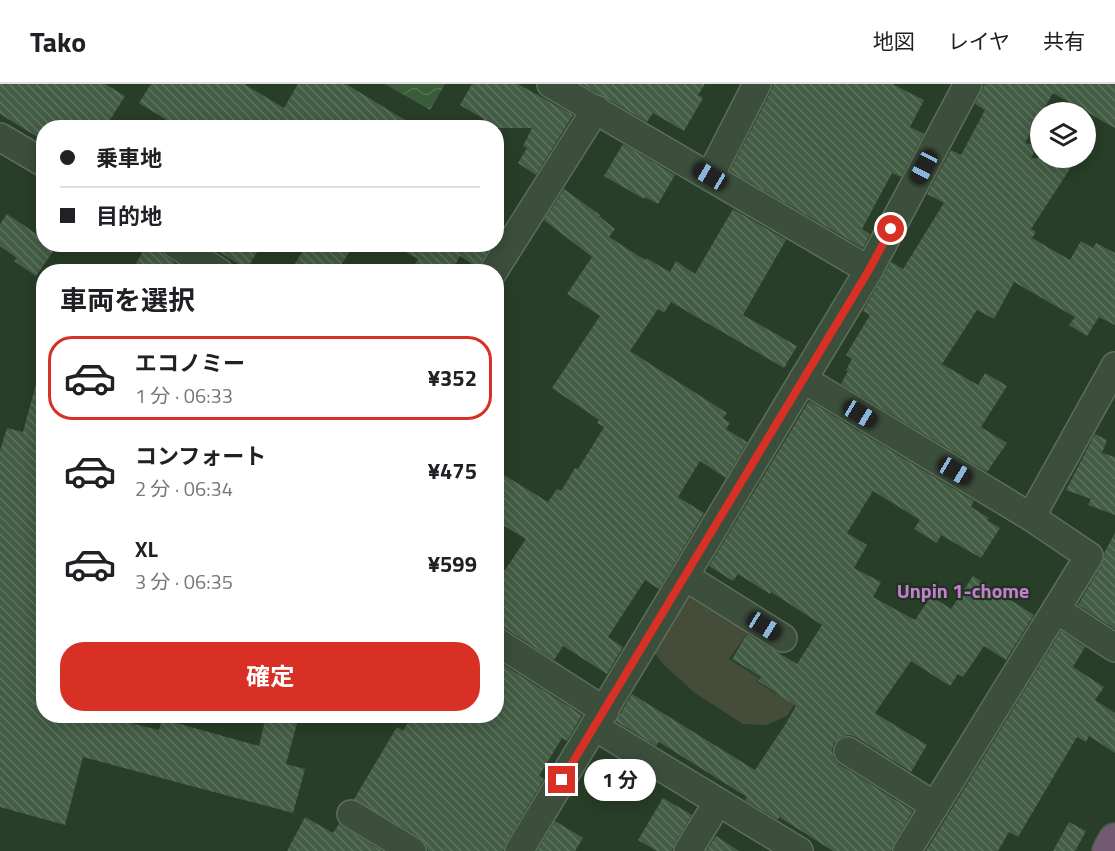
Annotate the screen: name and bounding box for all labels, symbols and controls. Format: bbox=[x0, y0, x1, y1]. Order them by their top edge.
text: Tako bbox=[30, 20, 86, 63]
text: 地図 bbox=[873, 25, 915, 57]
text: レイヤ bbox=[948, 25, 1010, 57]
text: 共有 bbox=[1043, 25, 1085, 57]
map controls bbox=[1030, 102, 1096, 168]
button: layers bbox=[1030, 102, 1096, 168]
text: 乗車地 bbox=[96, 141, 162, 175]
car bbox=[908, 147, 940, 187]
car bbox=[690, 159, 730, 193]
text: 目的地 bbox=[96, 199, 162, 233]
route start bbox=[877, 215, 904, 242]
text: 車両を選択 bbox=[60, 279, 195, 320]
text: エコノミー bbox=[135, 346, 245, 380]
icon: car bbox=[63, 351, 117, 405]
text: ¥352 bbox=[428, 361, 477, 395]
text: 1 分 · 06:33 bbox=[135, 380, 233, 411]
car bbox=[840, 397, 880, 431]
text: コンフォート bbox=[135, 439, 266, 473]
icon: car bbox=[63, 444, 117, 498]
text: ¥475 bbox=[428, 454, 477, 488]
car bbox=[935, 454, 975, 488]
text: 2 分 · 06:34 bbox=[135, 473, 233, 504]
text: XL bbox=[135, 532, 158, 566]
icon: car bbox=[63, 537, 117, 591]
text: ¥599 bbox=[428, 547, 477, 581]
text: 3 分 · 06:35 bbox=[135, 566, 233, 597]
district label: Unpin 1-chome bbox=[897, 575, 1029, 606]
car bbox=[744, 609, 784, 643]
button: 確定 bbox=[60, 642, 480, 711]
callout: 1 分 bbox=[583, 759, 655, 801]
text: 1 分 bbox=[602, 764, 638, 795]
route end bbox=[548, 766, 575, 793]

